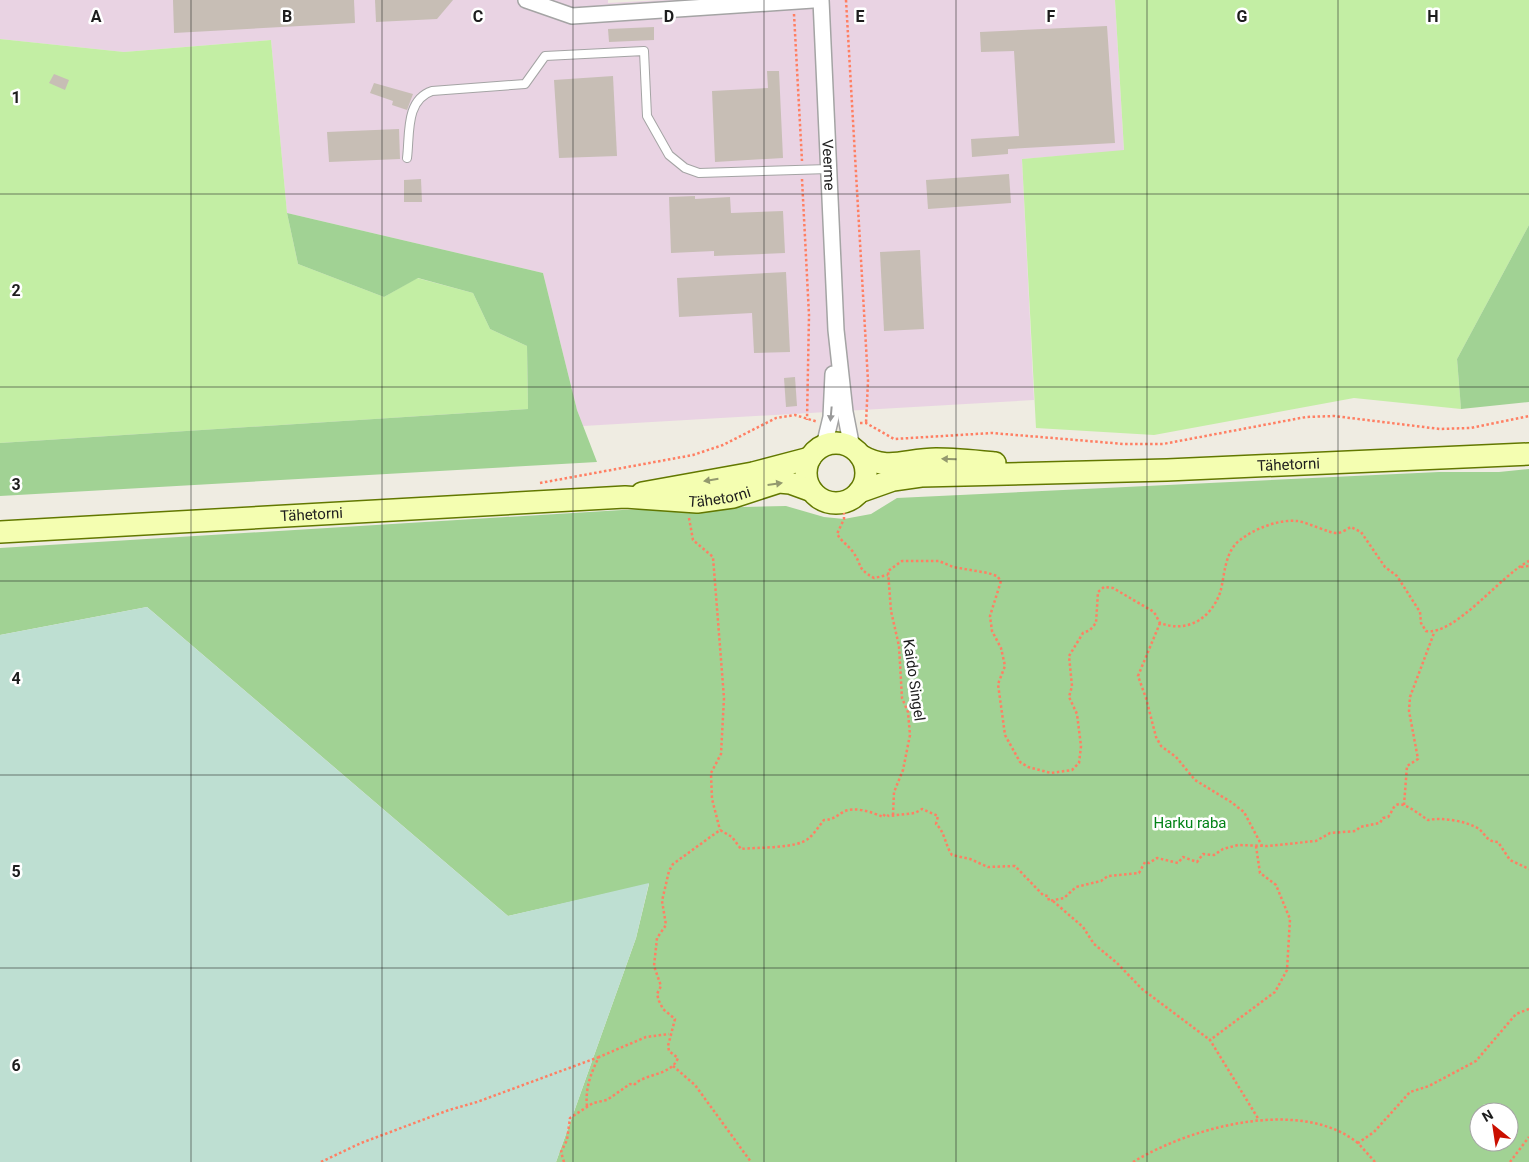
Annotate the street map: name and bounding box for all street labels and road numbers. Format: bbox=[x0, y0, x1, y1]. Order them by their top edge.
street label: Veerme bbox=[818, 139, 839, 191]
street label: Tähetorni bbox=[1257, 454, 1320, 475]
street label: Tähetorni bbox=[688, 483, 753, 511]
street label: Tähetorni bbox=[280, 504, 343, 525]
street label: Kaido Singel bbox=[899, 638, 929, 722]

